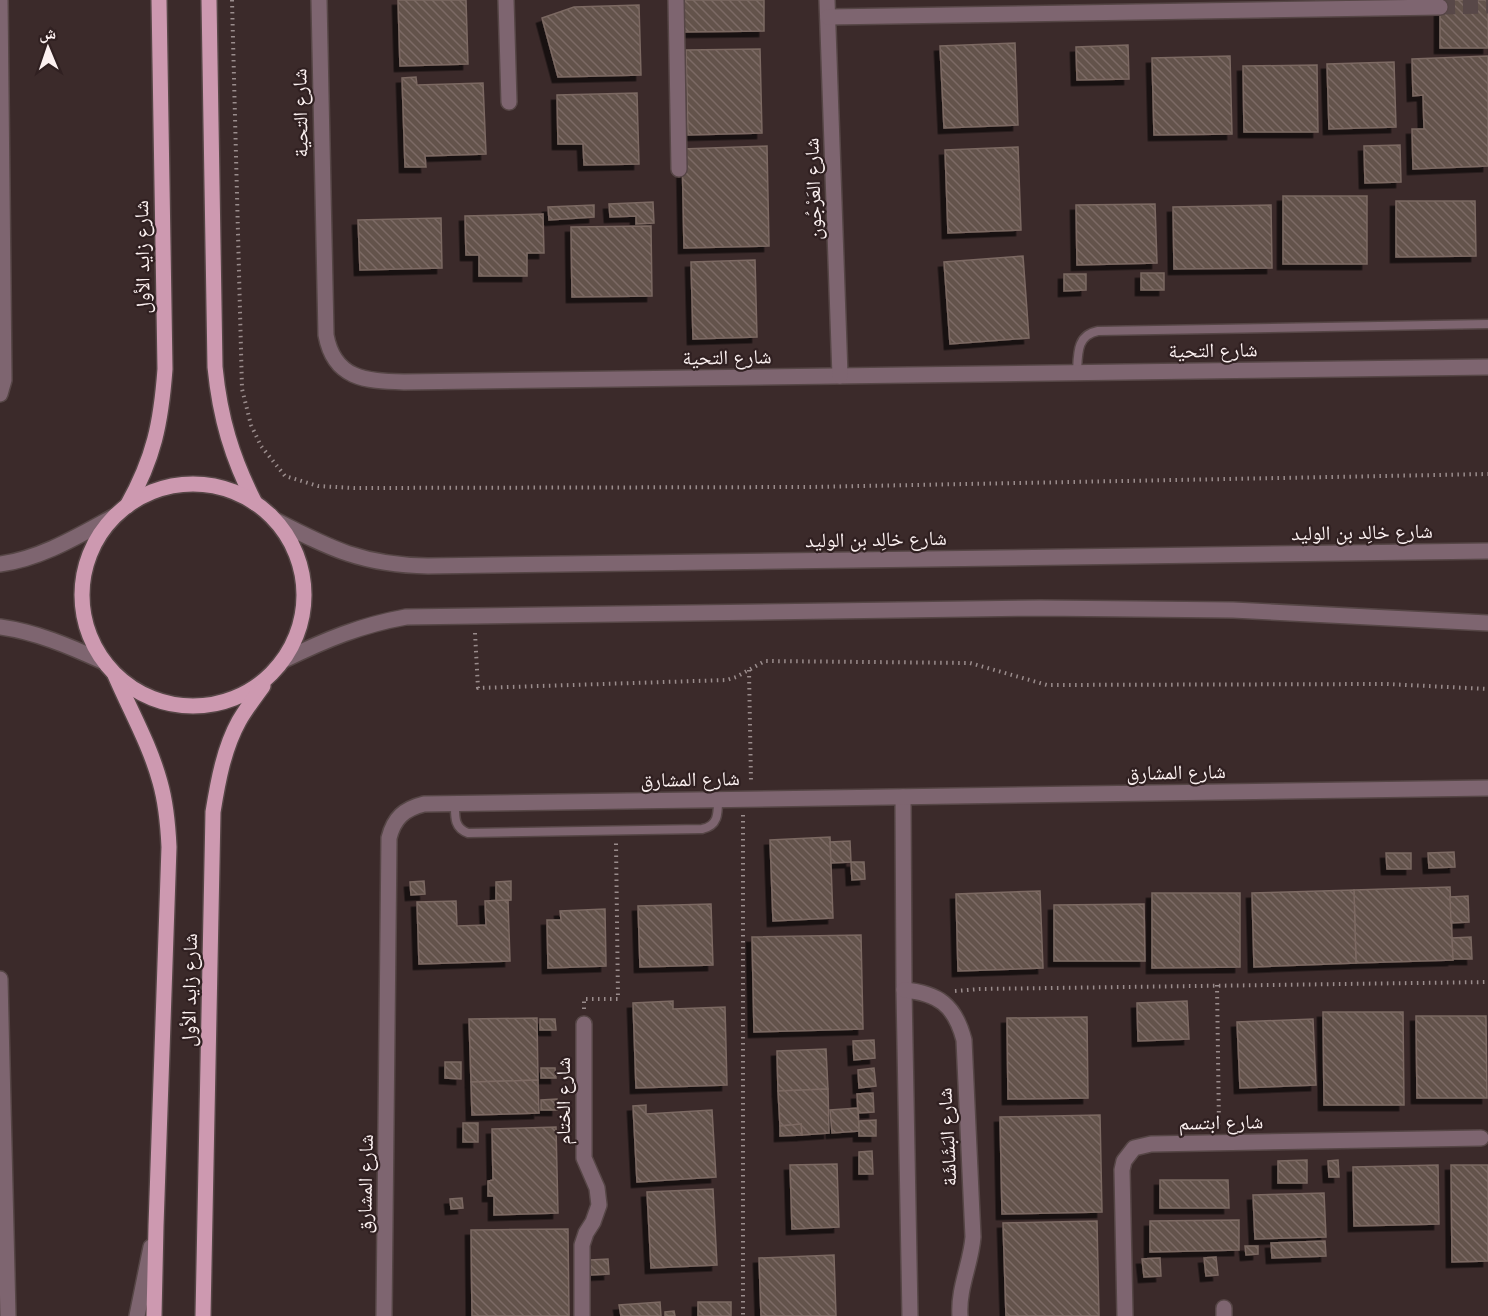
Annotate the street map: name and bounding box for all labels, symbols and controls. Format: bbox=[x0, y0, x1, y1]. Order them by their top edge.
north arrow bbox=[18, 18, 78, 78]
text: ش bbox=[39, 24, 56, 43]
street label: شارع التحية bbox=[287, 68, 314, 158]
street label: شارع العَرْجُون bbox=[799, 137, 828, 241]
street label: شارع زايد الأول bbox=[129, 200, 156, 314]
street label: شارع التحية bbox=[1168, 337, 1258, 364]
street label: شارع التحية bbox=[682, 344, 772, 371]
street label: شارع خالِد بن الوليد bbox=[1291, 519, 1433, 546]
street label: شارع خالِد بن الوليد bbox=[805, 526, 947, 553]
street label: شارع المشارق bbox=[1126, 759, 1226, 786]
street label: شارع المشارق bbox=[640, 766, 740, 793]
street label: شارع زايد الأول bbox=[176, 933, 203, 1047]
street label: شارع الختام bbox=[551, 1057, 577, 1145]
street label: شارع البَشَاشَة bbox=[932, 1087, 963, 1187]
street label: شارع ابتسم bbox=[1179, 1109, 1264, 1137]
street label: شارع المشارق bbox=[352, 1134, 379, 1234]

